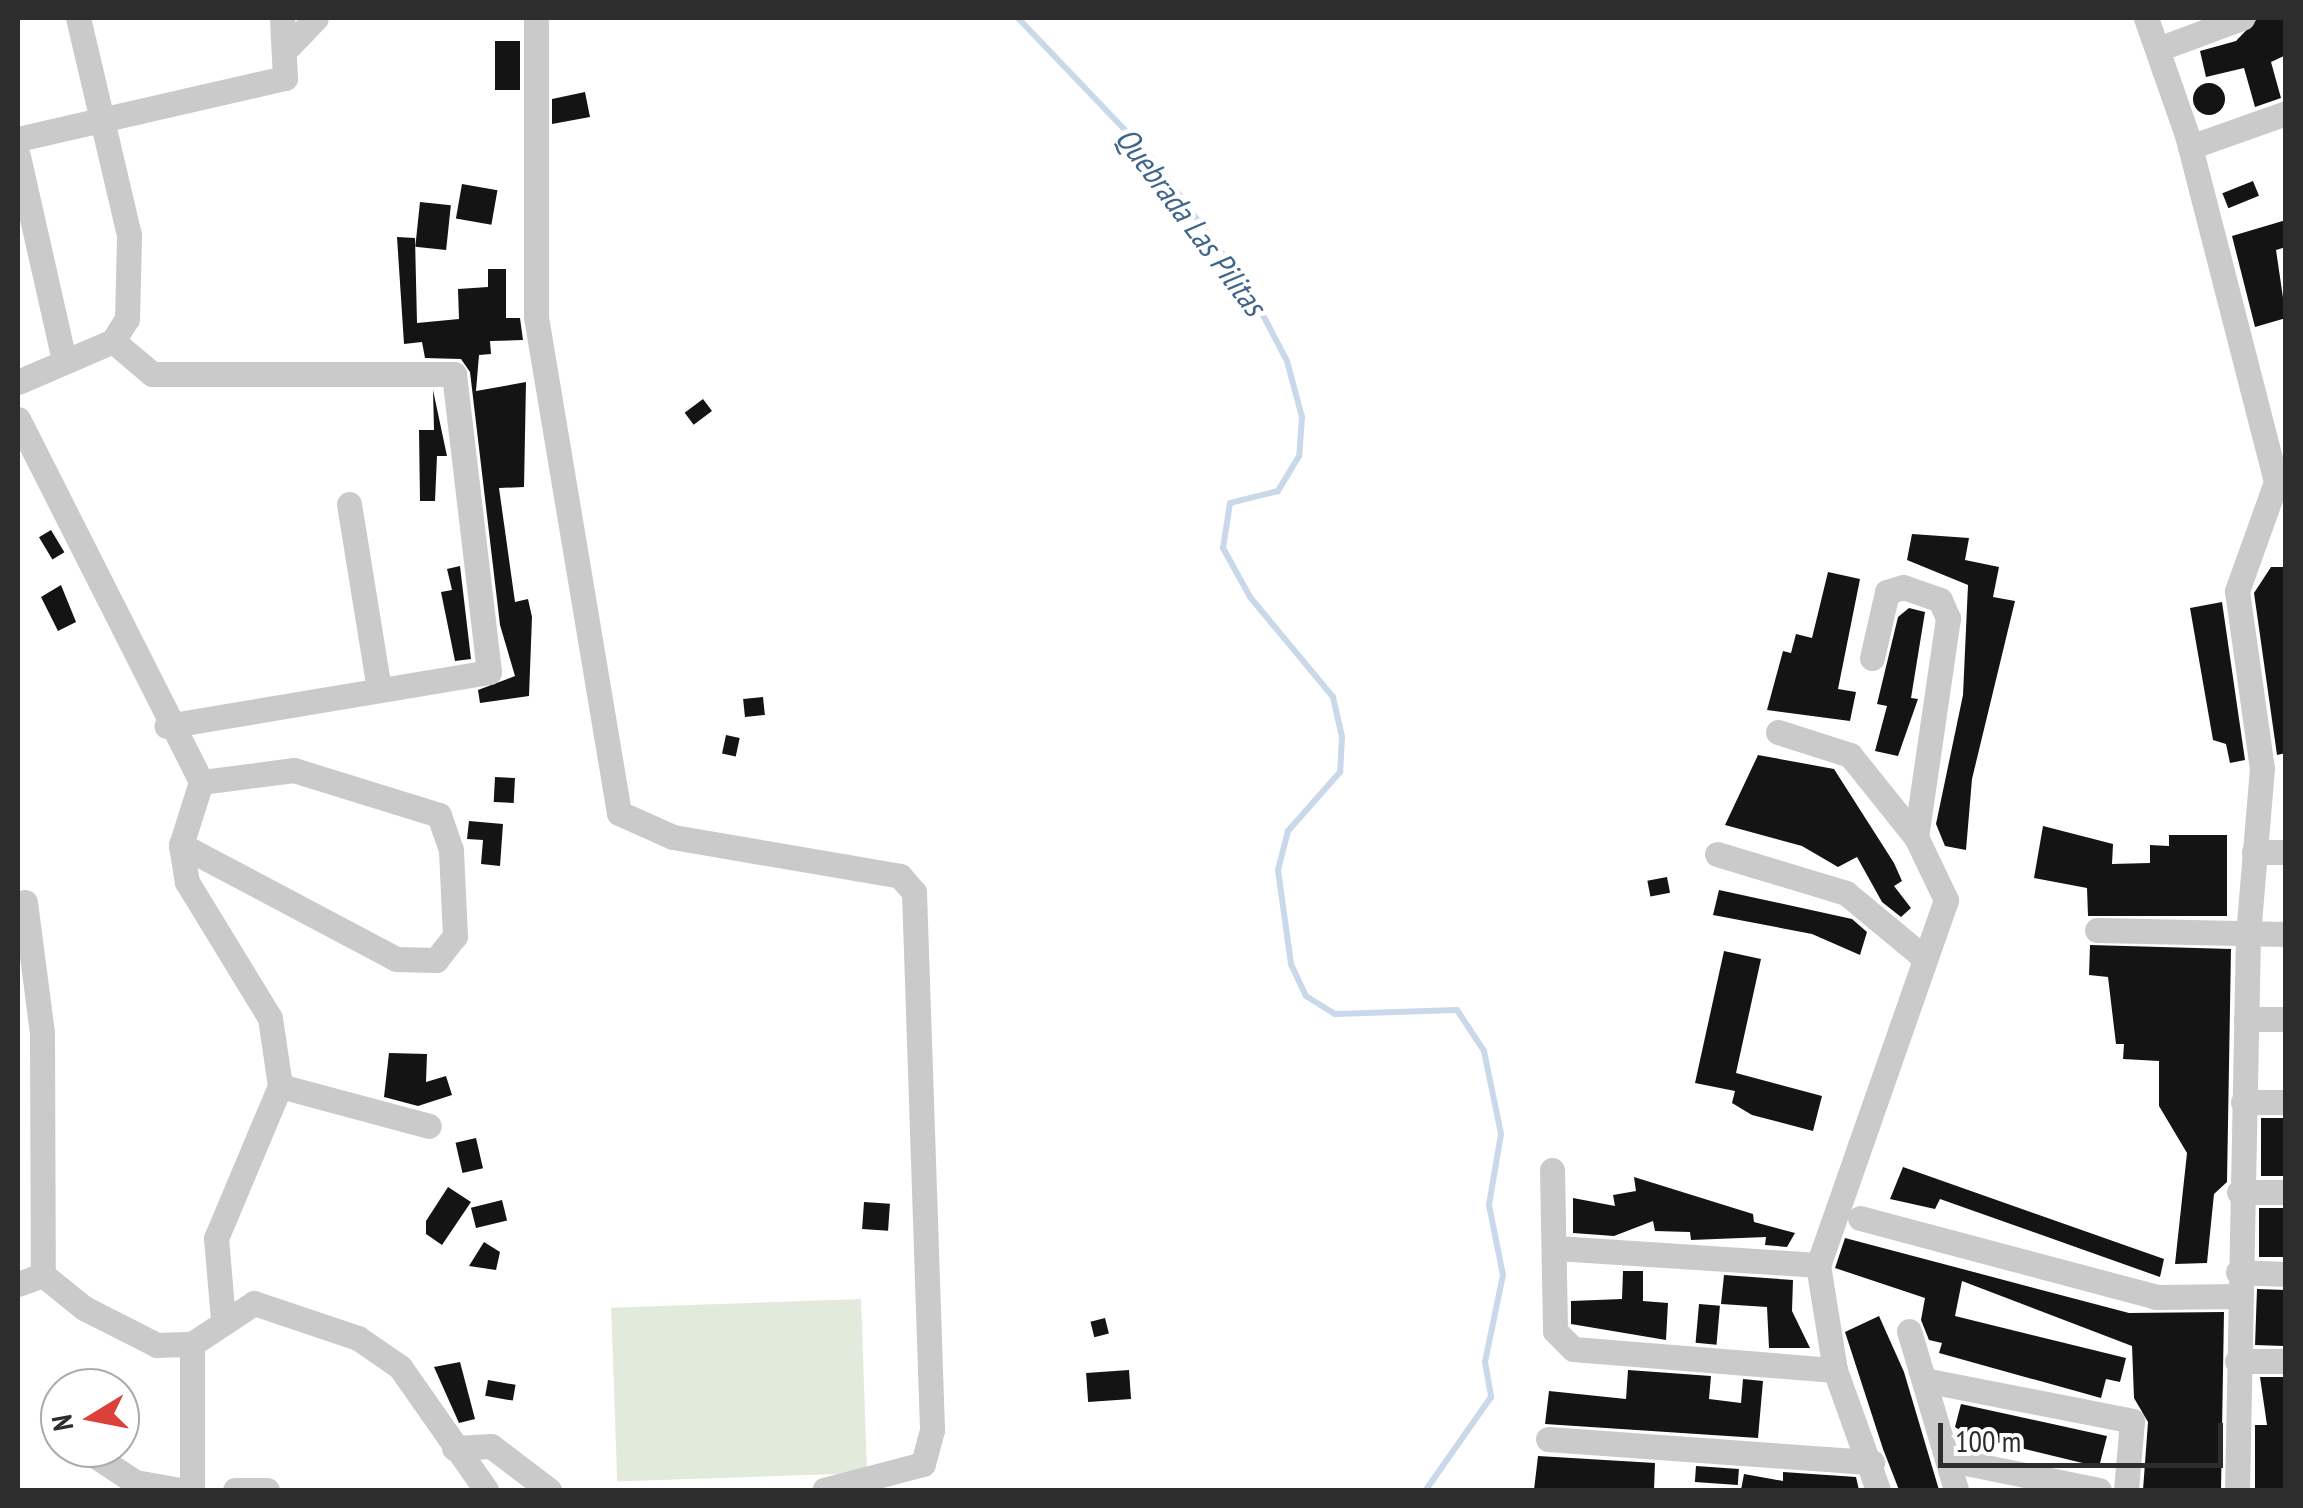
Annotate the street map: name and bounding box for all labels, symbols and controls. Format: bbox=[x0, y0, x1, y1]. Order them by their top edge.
water label: Quebrada Las Pilitas bbox=[1108, 120, 1274, 322]
north arrow bbox=[40, 1368, 140, 1468]
scale bar bbox=[1943, 1403, 2228, 1465]
text: N bbox=[42, 1412, 81, 1434]
text: 100 m bbox=[1955, 1421, 2021, 1460]

